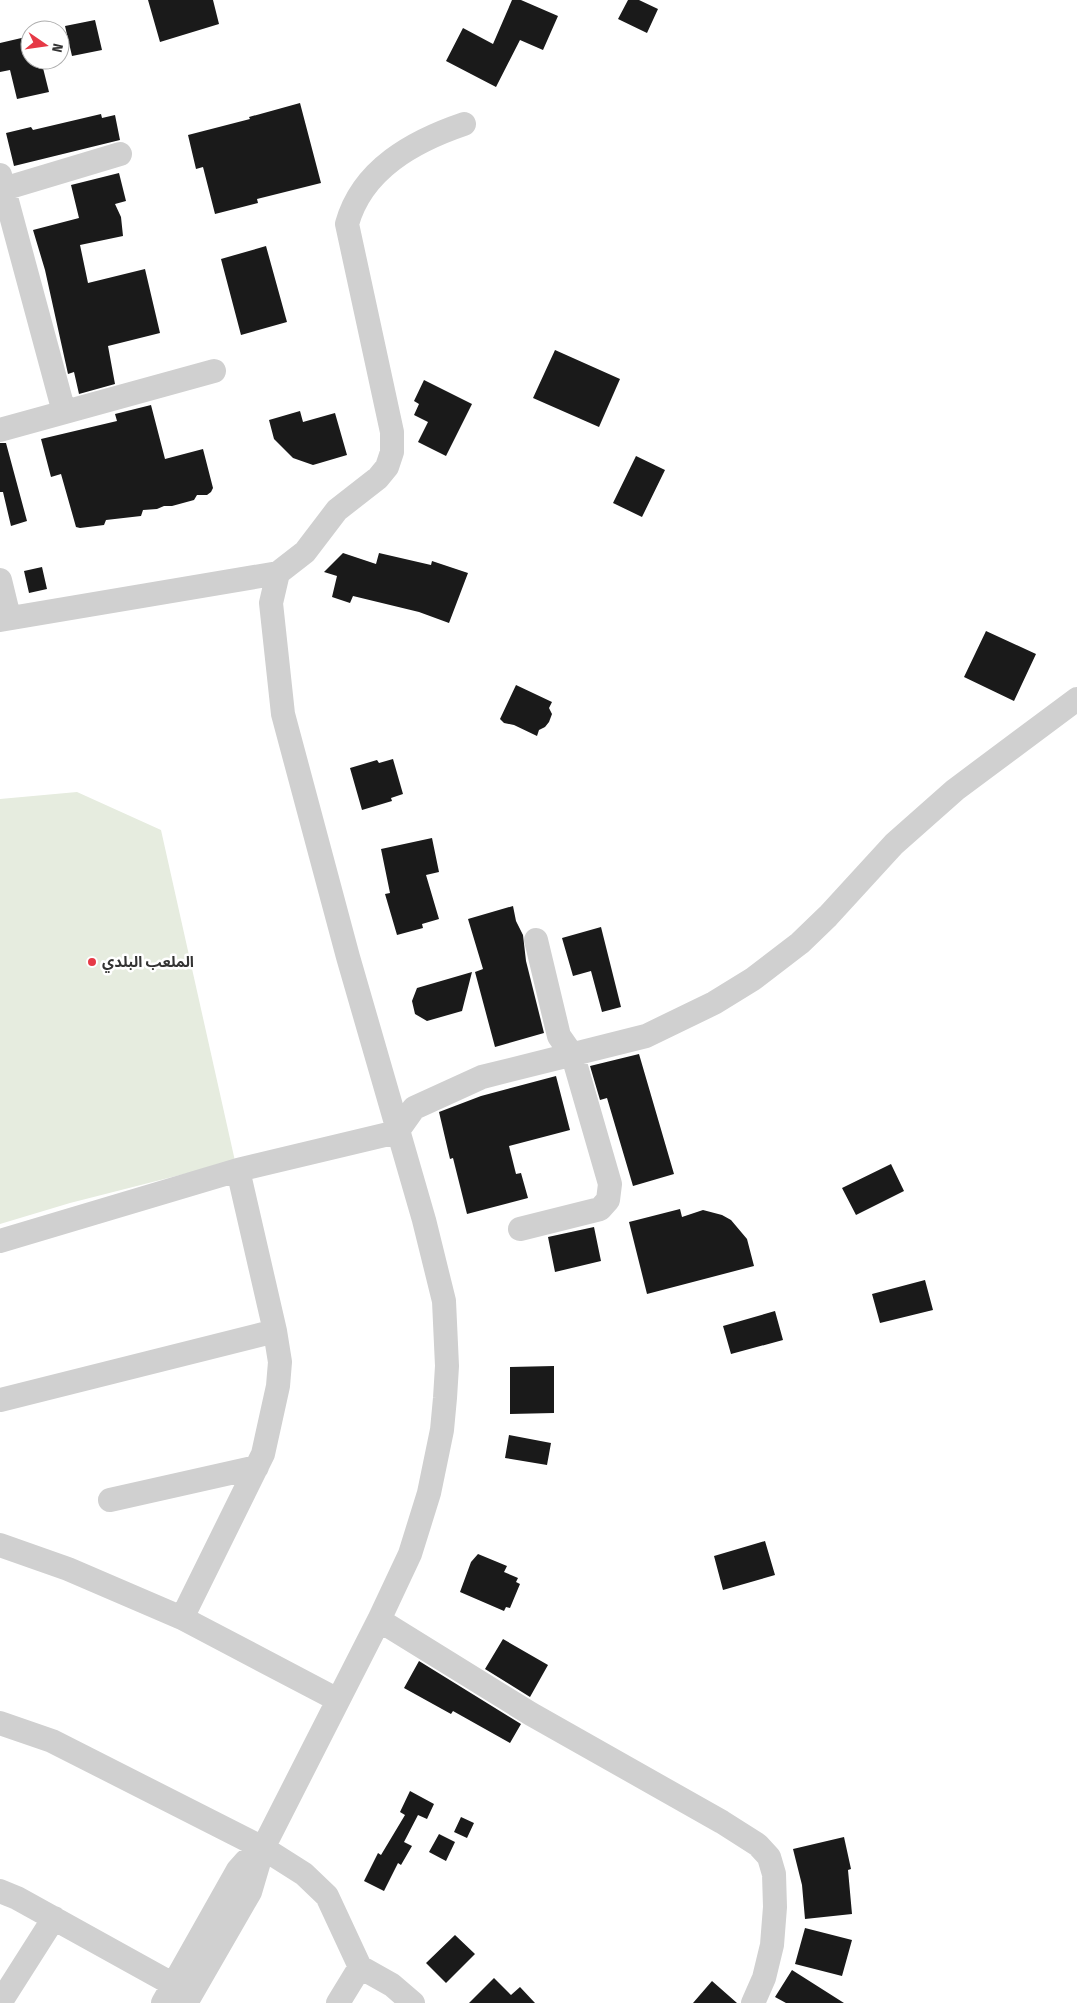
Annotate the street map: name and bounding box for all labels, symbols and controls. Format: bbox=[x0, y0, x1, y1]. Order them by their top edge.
north arrow bbox=[20, 20, 70, 70]
text: N bbox=[48, 42, 66, 54]
place label: الملعب البلدي bbox=[102, 953, 194, 973]
marker: الملعب البلدي bbox=[86, 956, 98, 968]

